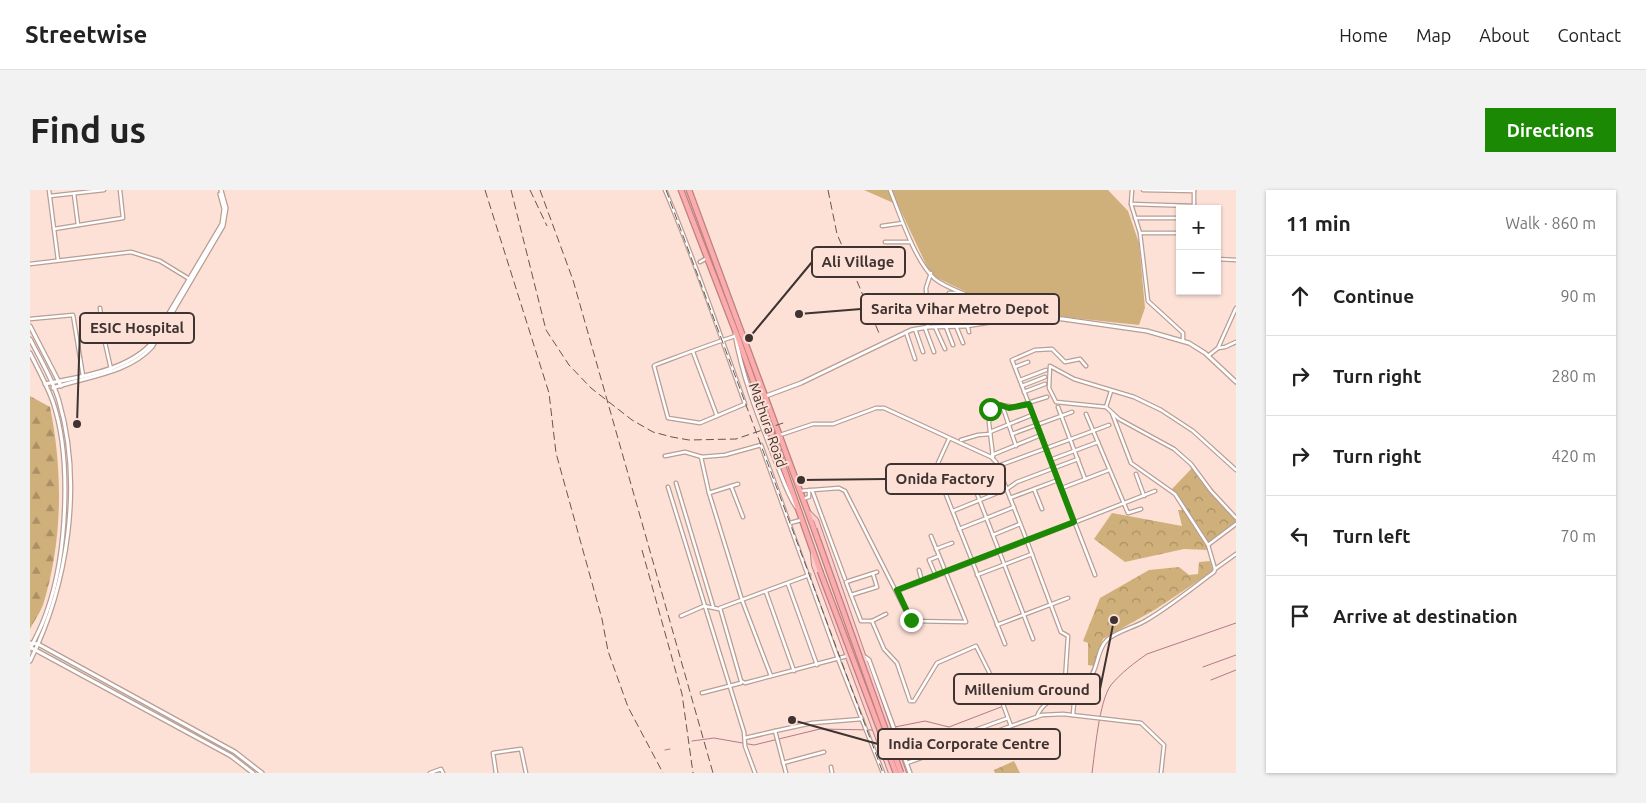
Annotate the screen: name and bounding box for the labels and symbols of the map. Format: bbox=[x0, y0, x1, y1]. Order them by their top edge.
callout: Ali Village bbox=[812, 247, 905, 277]
text: Ali Village bbox=[822, 253, 894, 270]
callout: Sarita Vihar Metro Depot bbox=[861, 294, 1059, 324]
text: Sarita Vihar Metro Depot bbox=[871, 300, 1050, 317]
callout: ESIC Hospital bbox=[80, 313, 194, 343]
text: ESIC Hospital bbox=[90, 319, 185, 336]
street label: Mathura Road bbox=[746, 380, 790, 470]
route start bbox=[979, 398, 1002, 421]
callout: Onida Factory bbox=[886, 464, 1005, 494]
text: Onida Factory bbox=[896, 470, 994, 487]
route end bbox=[900, 609, 923, 632]
callout: Millenium Ground bbox=[954, 674, 1100, 704]
text: Millenium Ground bbox=[964, 681, 1090, 698]
callout: India Corporate Centre bbox=[878, 729, 1060, 759]
text: India Corporate Centre bbox=[888, 735, 1050, 752]

